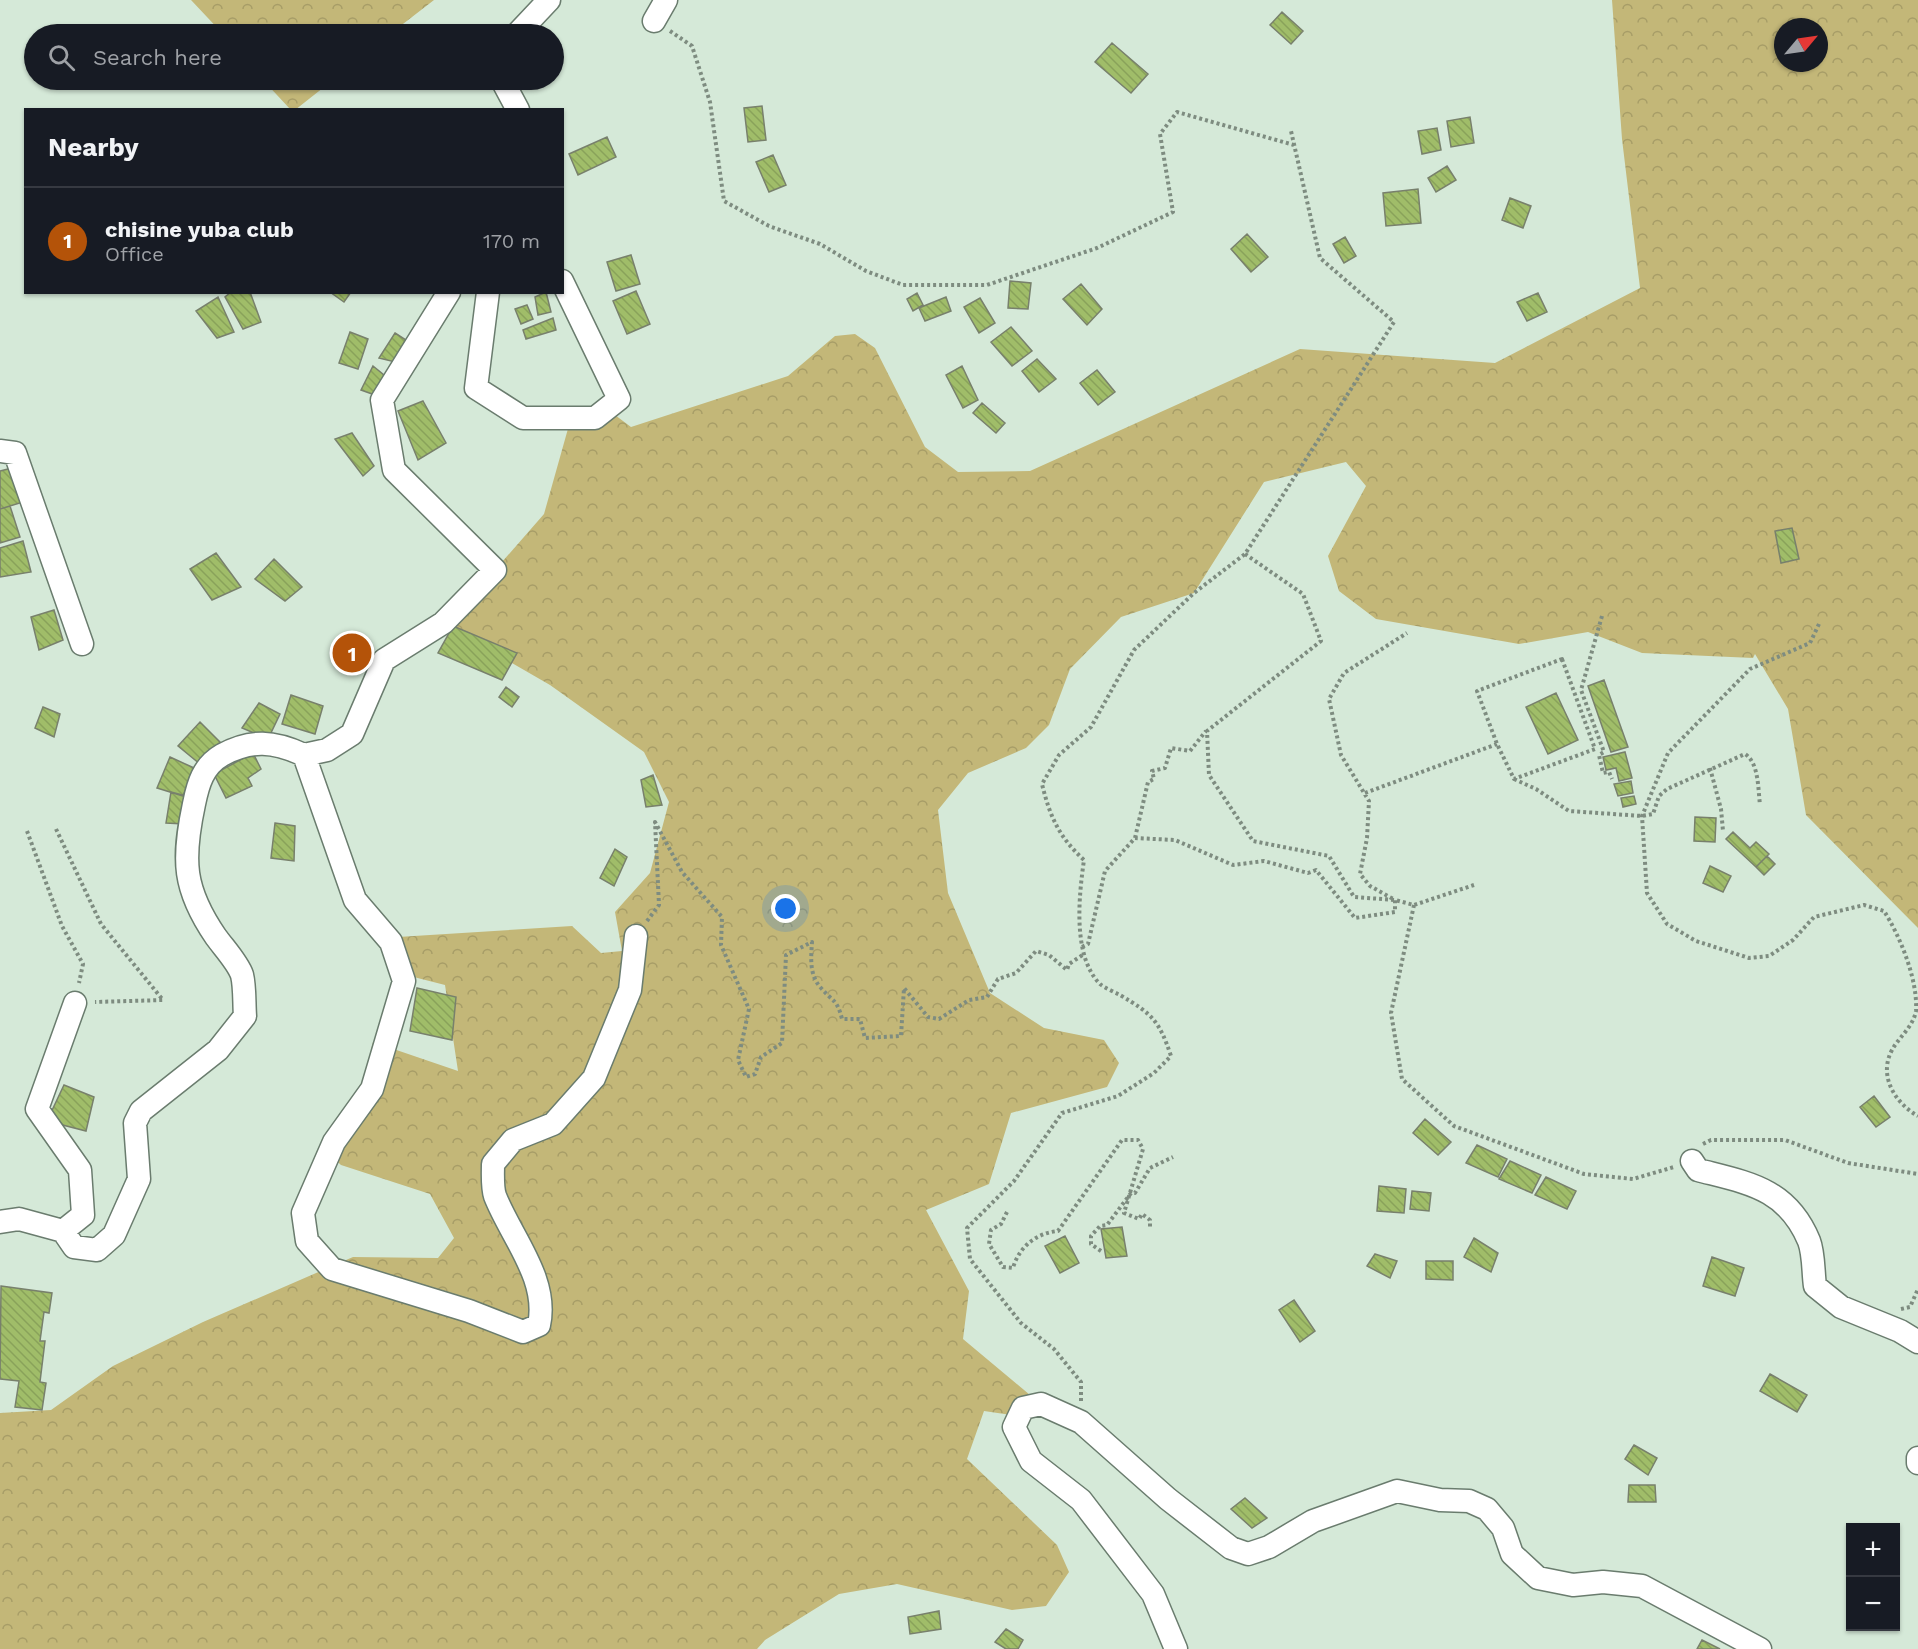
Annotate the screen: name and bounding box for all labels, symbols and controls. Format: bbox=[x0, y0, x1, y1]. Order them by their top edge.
north arrow bbox=[1774, 18, 1828, 72]
search box bbox=[24, 24, 564, 90]
icon: search bbox=[45, 41, 78, 74]
text: Search here bbox=[93, 45, 222, 70]
text: Nearby bbox=[48, 132, 139, 162]
text: chisine yuba club bbox=[105, 217, 294, 242]
text: 1 bbox=[63, 229, 72, 253]
text: 170 m bbox=[483, 229, 540, 253]
text: Office bbox=[105, 242, 164, 266]
pin: 1 bbox=[332, 630, 372, 676]
your location bbox=[771, 894, 800, 923]
map controls bbox=[1846, 1523, 1900, 1631]
button: + bbox=[1846, 1523, 1900, 1577]
button: − bbox=[1846, 1577, 1900, 1631]

